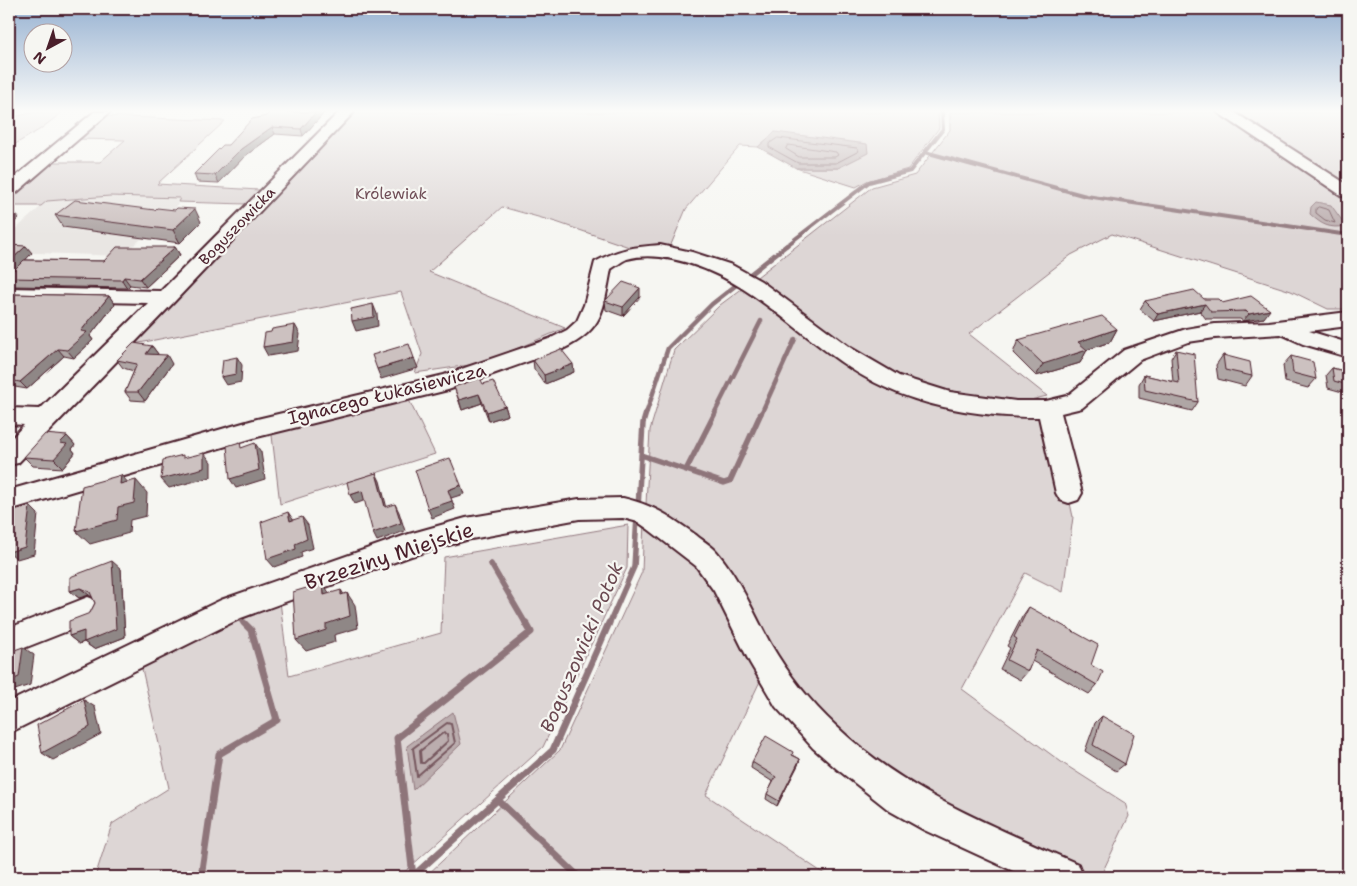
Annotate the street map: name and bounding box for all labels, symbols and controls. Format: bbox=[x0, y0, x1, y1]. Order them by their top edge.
north arrow bbox=[22, 22, 72, 72]
text: N bbox=[30, 47, 50, 68]
street label: Boguszowicka bbox=[194, 182, 280, 270]
park label: Królewiak bbox=[355, 184, 427, 204]
street label: Ignacego Łukasiewicza bbox=[285, 358, 489, 430]
street label: Brzeziny Miejskie bbox=[301, 515, 477, 597]
water label: Boguszowicki Potok bbox=[534, 558, 629, 736]

